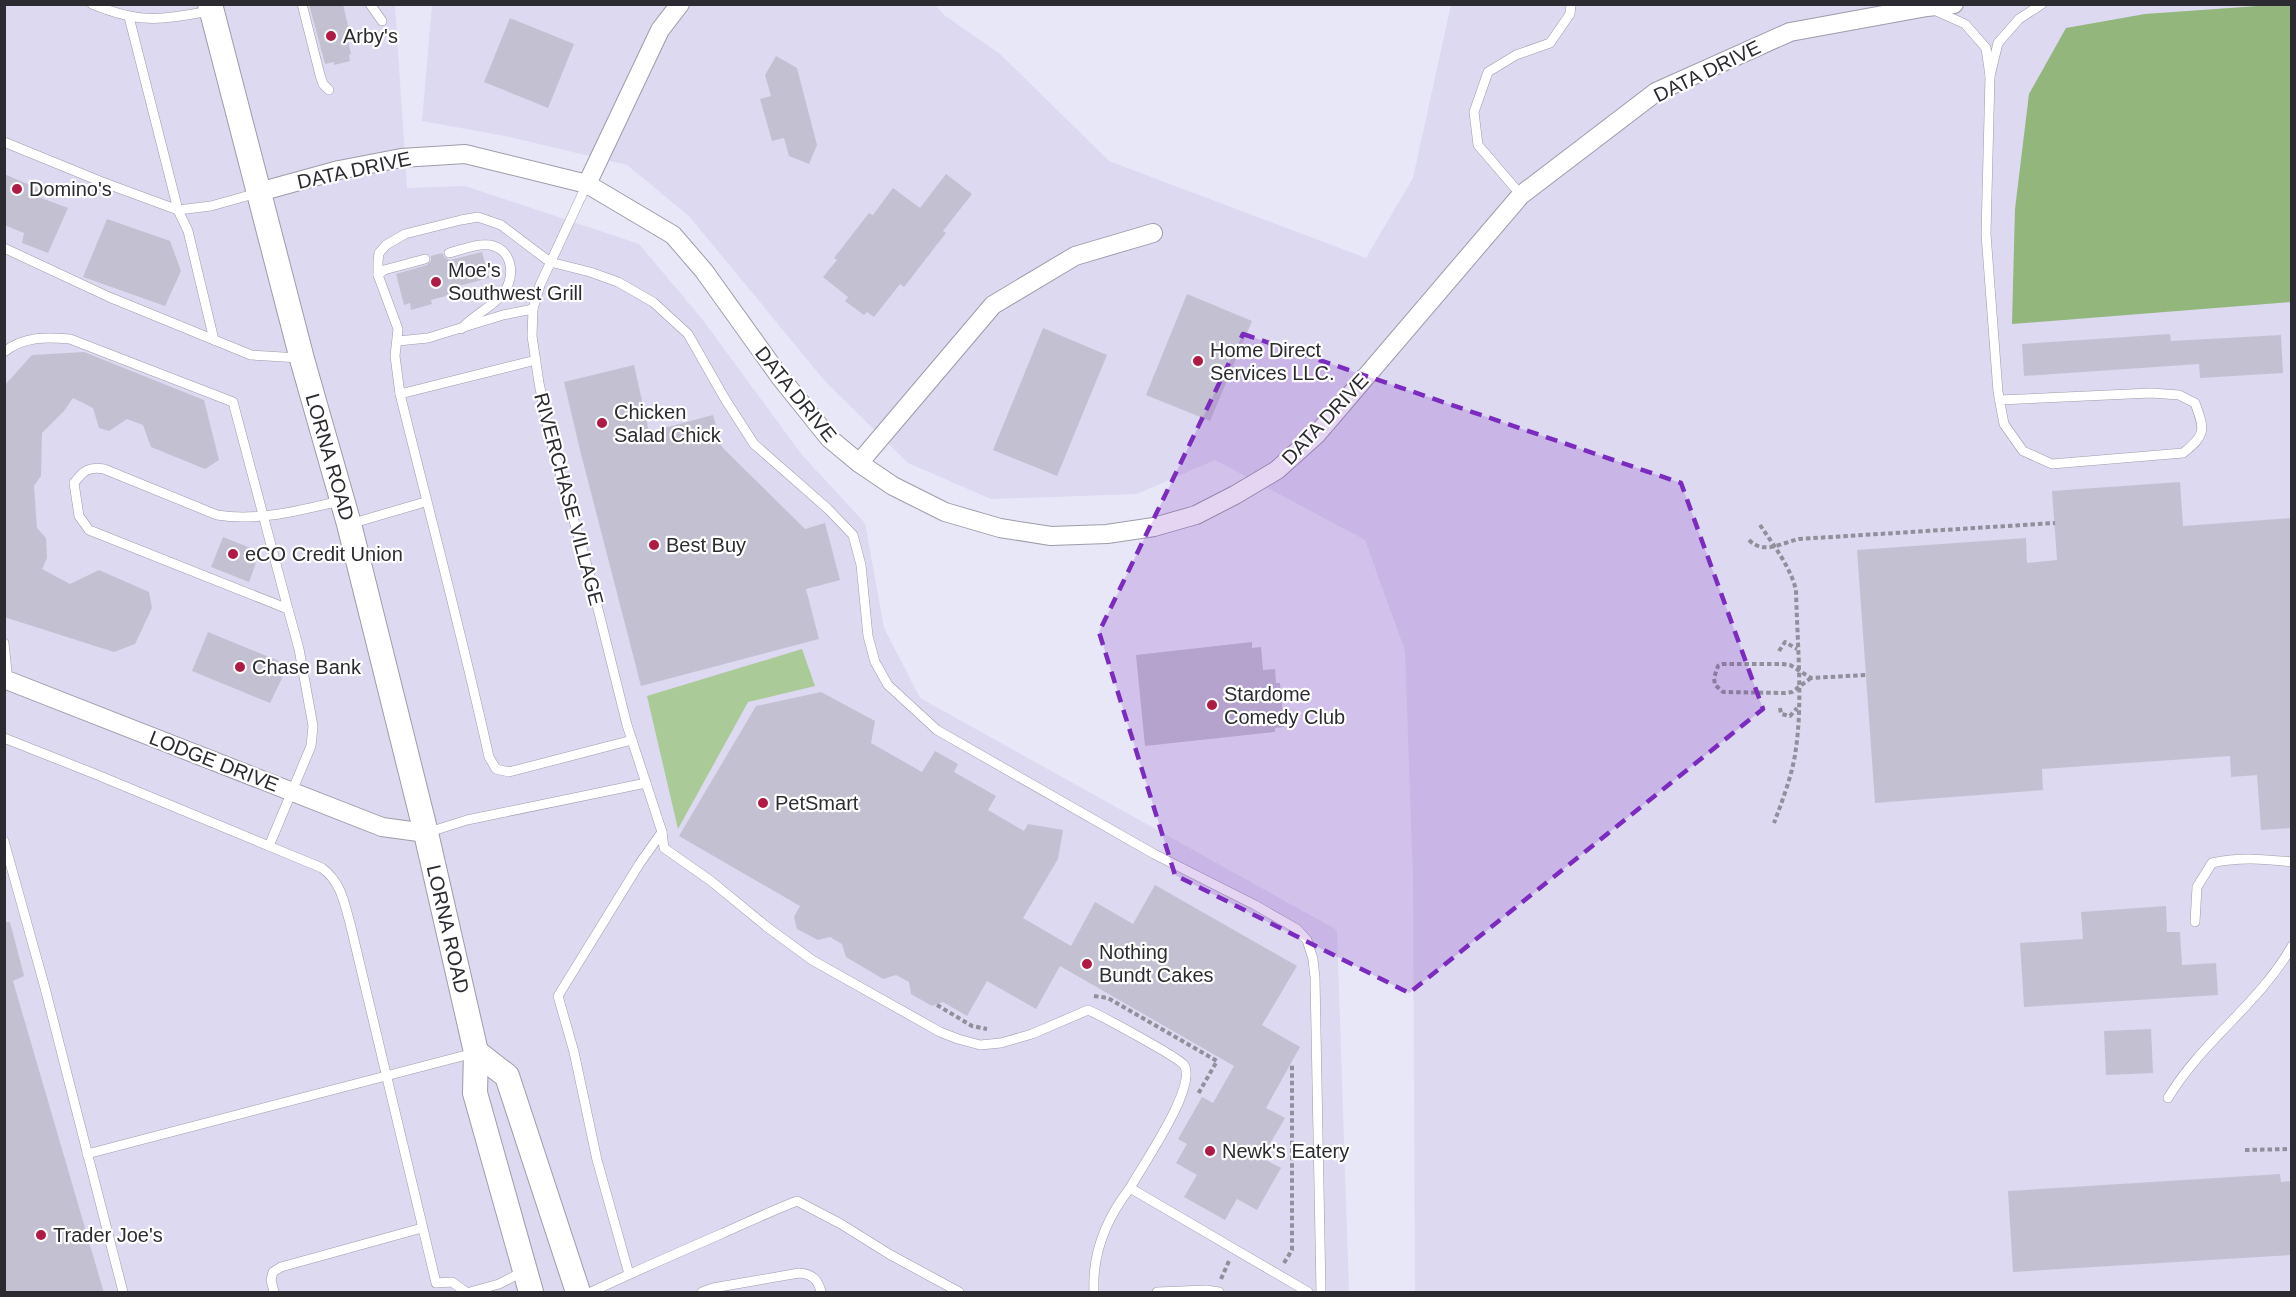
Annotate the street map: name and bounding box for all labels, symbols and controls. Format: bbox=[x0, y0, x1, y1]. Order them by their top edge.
place label: Arby's bbox=[343, 25, 398, 47]
marker: Arby's bbox=[324, 29, 338, 43]
street label: DATA DRIVE bbox=[1650, 36, 1764, 106]
street label: DATA DRIVE bbox=[295, 147, 413, 193]
place label: Domino's bbox=[29, 178, 112, 200]
marker: Domino's bbox=[10, 182, 24, 196]
place label: Moe's Southwest Grill bbox=[448, 259, 583, 304]
marker: Moe's Southwest Grill bbox=[429, 275, 443, 289]
place label: Home Direct Services LLC. bbox=[1210, 339, 1335, 384]
street label: DATA DRIVE bbox=[751, 342, 841, 446]
marker: Home Direct Services LLC. bbox=[1191, 354, 1205, 368]
street label: DATA DRIVE bbox=[1277, 369, 1373, 469]
street label: RIVERCHASE VILLAGE bbox=[530, 390, 608, 608]
street label: LORNA ROAD bbox=[301, 391, 359, 523]
place label: Chicken Salad Chick bbox=[614, 401, 722, 446]
marker: Chicken Salad Chick bbox=[595, 416, 609, 430]
place label: Best Buy bbox=[666, 534, 746, 556]
marker: Best Buy bbox=[647, 538, 661, 552]
place label: eCO Credit Union bbox=[245, 543, 403, 565]
marker: eCO Credit Union bbox=[226, 547, 240, 561]
place label: Chase Bank bbox=[252, 656, 362, 678]
marker: Chase Bank bbox=[233, 660, 247, 674]
place label: Stardome Comedy Club bbox=[1224, 683, 1345, 728]
marker: Stardome Comedy Club bbox=[1205, 698, 1219, 712]
street label: LODGE DRIVE bbox=[146, 726, 282, 796]
place label: PetSmart bbox=[775, 792, 859, 814]
marker: PetSmart bbox=[756, 796, 770, 810]
street label: LORNA ROAD bbox=[423, 863, 473, 995]
place label: Nothing Bundt Cakes bbox=[1099, 941, 1214, 986]
marker: Nothing Bundt Cakes bbox=[1080, 957, 1094, 971]
place label: Newk's Eatery bbox=[1222, 1140, 1349, 1162]
marker: Newk's Eatery bbox=[1203, 1144, 1217, 1158]
place label: Trader Joe's bbox=[53, 1224, 163, 1246]
marker: Trader Joe's bbox=[34, 1228, 48, 1242]

